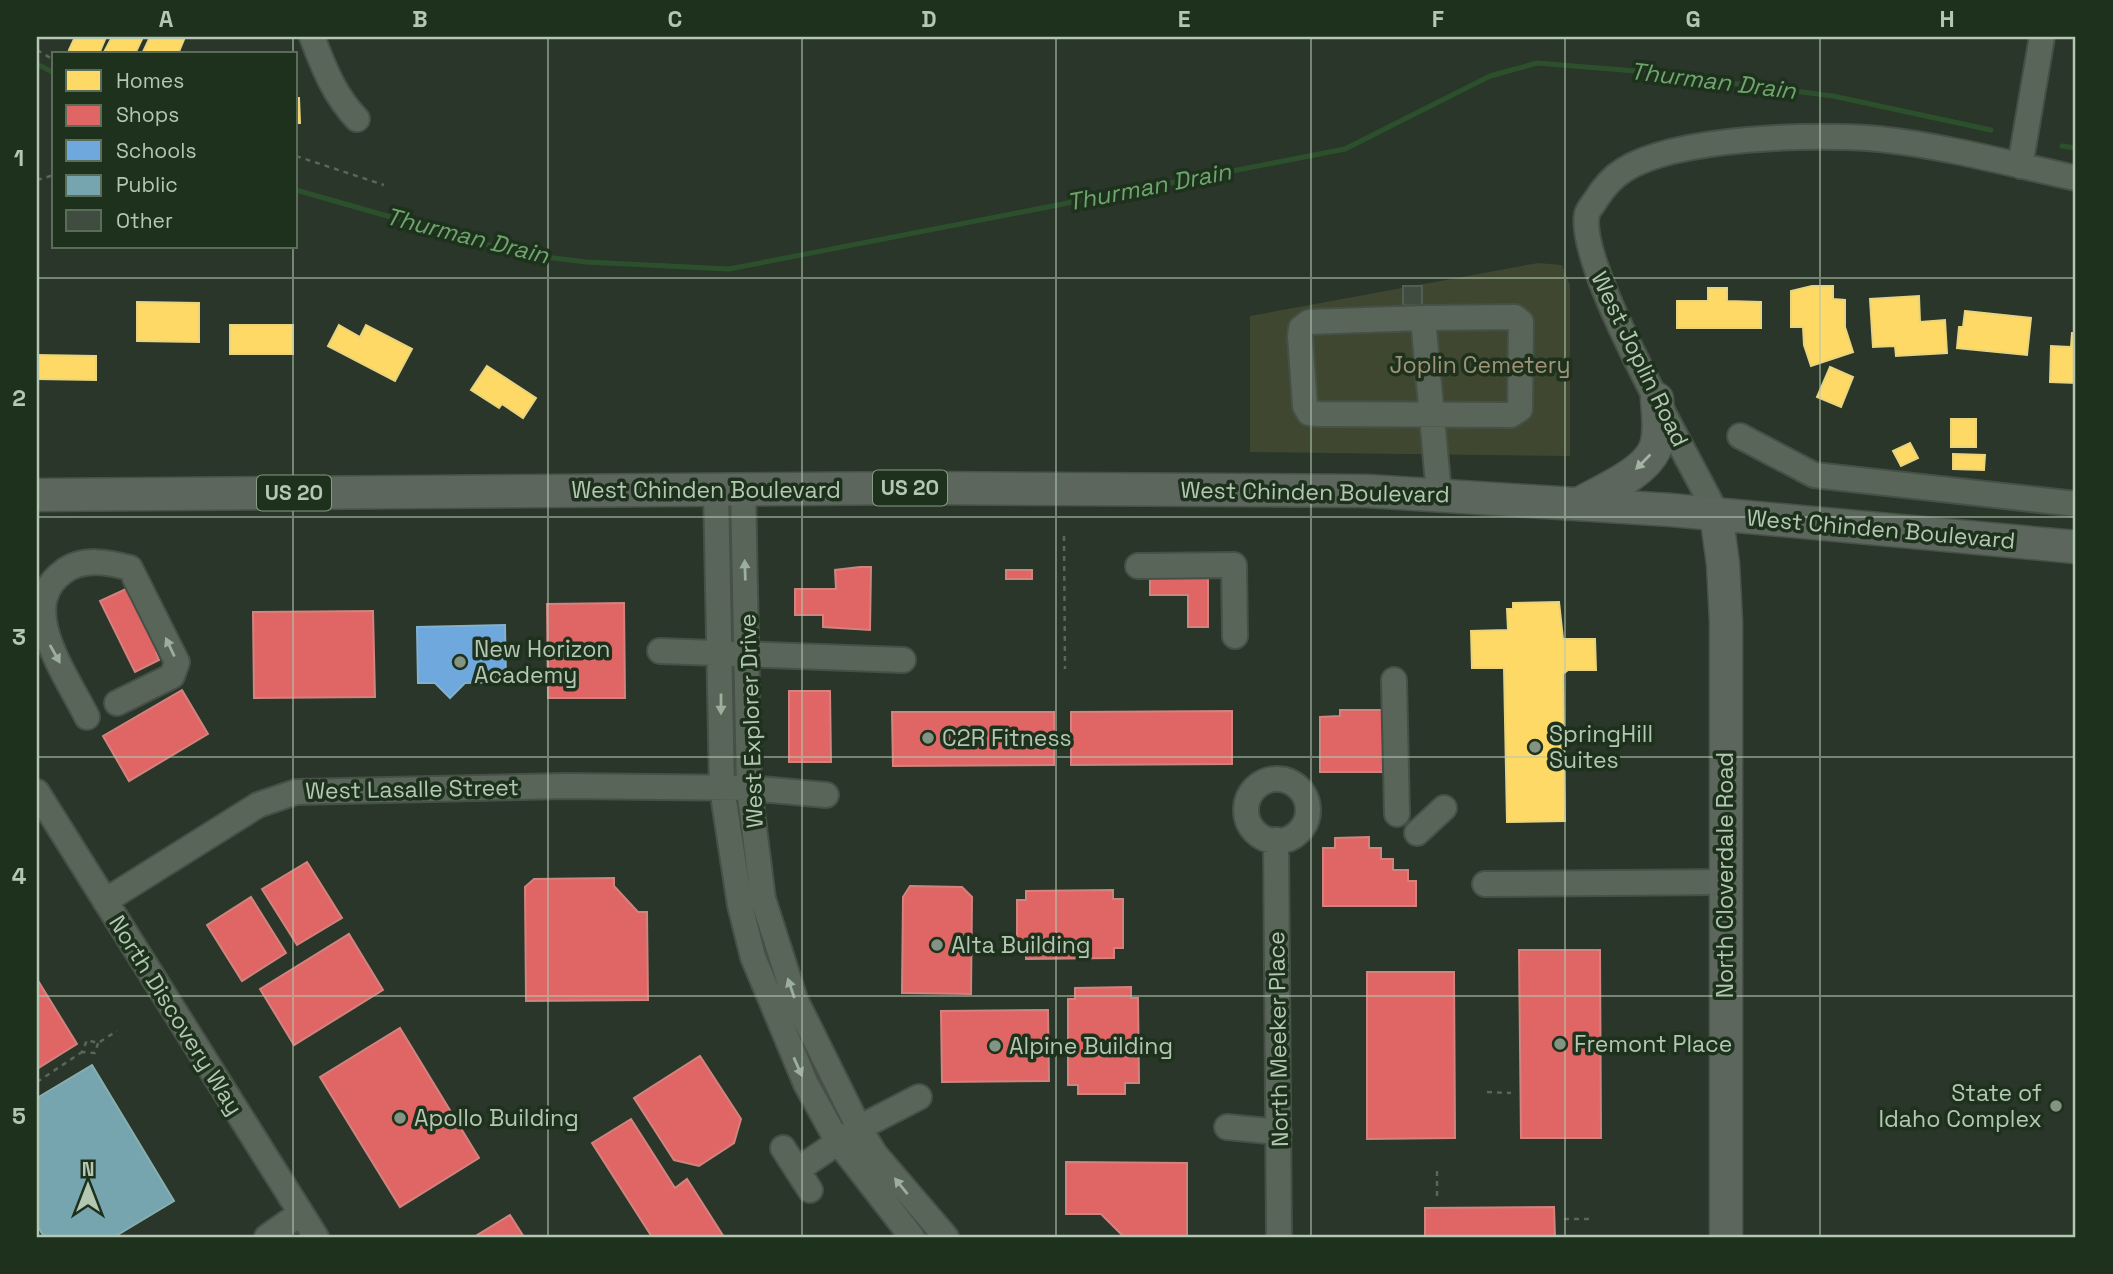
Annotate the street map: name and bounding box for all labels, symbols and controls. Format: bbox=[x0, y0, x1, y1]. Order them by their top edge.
text: A bbox=[159, 4, 174, 34]
text: B bbox=[412, 4, 428, 34]
text: C bbox=[668, 4, 682, 34]
text: D bbox=[921, 4, 937, 34]
text: E bbox=[1178, 4, 1190, 34]
text: F bbox=[1432, 4, 1444, 34]
text: G bbox=[1685, 4, 1701, 34]
text: H bbox=[1939, 4, 1955, 34]
legend bbox=[52, 52, 298, 248]
water label: Thurman Drain bbox=[1628, 55, 1799, 106]
text: Homes bbox=[116, 67, 184, 94]
text: Shops bbox=[116, 101, 179, 128]
text: Schools bbox=[116, 137, 196, 164]
text: 1 bbox=[14, 143, 24, 173]
water label: Thurman Drain bbox=[1064, 155, 1235, 218]
text: Public bbox=[116, 171, 178, 198]
water label: Thurman Drain bbox=[383, 200, 553, 271]
text: Other bbox=[116, 207, 173, 234]
street label: West Joplin Road bbox=[1585, 266, 1695, 452]
park label: Joplin Cemetery bbox=[1389, 350, 1571, 380]
text: 2 bbox=[12, 383, 26, 413]
one-way arrow bbox=[1634, 454, 1651, 471]
road number: US 20 bbox=[873, 470, 947, 505]
street label: West Chinden Boulevard bbox=[571, 475, 841, 505]
street label: West Chinden Boulevard bbox=[1180, 475, 1450, 509]
road number: US 20 bbox=[257, 476, 331, 510]
street label: West Chinden Boulevard bbox=[1745, 502, 2017, 556]
one-way arrow bbox=[740, 558, 751, 580]
street label: West Explorer Drive bbox=[732, 613, 770, 829]
text: 3 bbox=[12, 622, 26, 652]
place label: New Horizon Academy bbox=[474, 634, 610, 690]
one-way arrow bbox=[164, 637, 176, 657]
one-way arrow bbox=[49, 644, 61, 664]
marker: New Horizon Academy bbox=[452, 654, 468, 670]
one-way arrow bbox=[715, 694, 727, 716]
place label: SpringHill Suites bbox=[1549, 719, 1653, 775]
place label: C2R Fitness bbox=[942, 723, 1072, 753]
marker: C2R Fitness bbox=[920, 730, 936, 746]
marker: SpringHill Suites bbox=[1527, 739, 1543, 755]
street label: North Cloverdale Road bbox=[1710, 752, 1740, 998]
street label: West Lasalle Street bbox=[305, 772, 519, 806]
text: 4 bbox=[12, 861, 27, 891]
street label: North Discovery Way bbox=[102, 909, 250, 1121]
place label: Alta Building bbox=[951, 930, 1091, 960]
street label: North Meeker Place bbox=[1261, 931, 1295, 1147]
marker: Alta Building bbox=[929, 937, 945, 953]
one-way arrow bbox=[785, 977, 796, 998]
place label: Fremont Place bbox=[1574, 1029, 1732, 1059]
place label: Alpine Building bbox=[1009, 1031, 1173, 1061]
marker: Fremont Place bbox=[1552, 1036, 1568, 1052]
marker: Alpine Building bbox=[987, 1038, 1003, 1054]
one-way arrow bbox=[792, 1057, 804, 1077]
place label: State of Idaho Complex bbox=[1878, 1078, 2042, 1134]
marker: State of Idaho Complex bbox=[2048, 1098, 2064, 1114]
text: 5 bbox=[12, 1101, 26, 1131]
place label: Apollo Building bbox=[414, 1103, 579, 1133]
marker: Apollo Building bbox=[392, 1110, 408, 1126]
north arrow bbox=[52, 1152, 122, 1222]
text: N bbox=[82, 1157, 94, 1182]
one-way arrow bbox=[893, 1178, 908, 1196]

